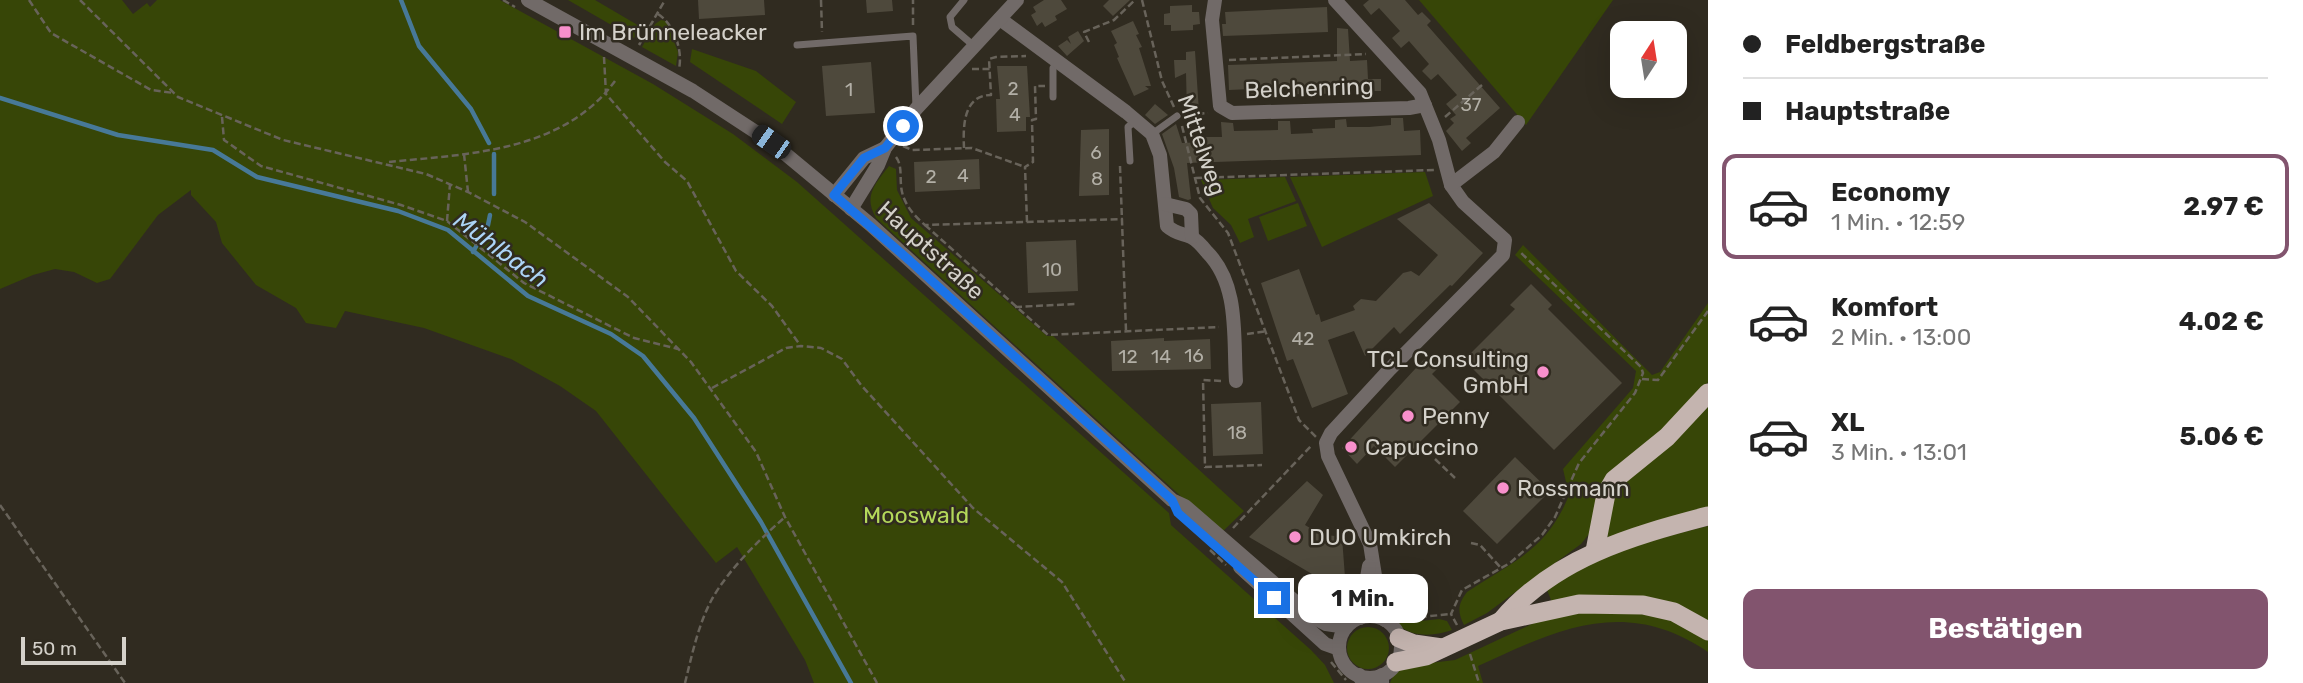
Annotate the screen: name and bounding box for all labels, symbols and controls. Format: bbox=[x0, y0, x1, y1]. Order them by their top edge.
place label: Im Brünneleacker bbox=[579, 18, 767, 46]
north arrow bbox=[1610, 21, 1687, 98]
map controls bbox=[1610, 21, 1687, 98]
marker: Im Brünneleacker bbox=[557, 24, 573, 40]
text: Feldbergstraße bbox=[1785, 29, 1986, 60]
street label: Belchenring bbox=[1244, 72, 1374, 104]
house number: 2 bbox=[1007, 77, 1019, 100]
house number: 1 bbox=[845, 78, 853, 101]
street label: Mittelweg bbox=[1172, 91, 1232, 199]
house number: 37 bbox=[1460, 93, 1482, 116]
text: Hauptstraße bbox=[1785, 96, 1950, 127]
house number: 4 bbox=[1009, 103, 1021, 126]
route start bbox=[887, 110, 919, 142]
car bbox=[748, 121, 795, 163]
house number: 6 bbox=[1090, 141, 1102, 164]
house number: 4 bbox=[957, 164, 969, 187]
house number: 2 bbox=[925, 165, 937, 188]
house number: 8 bbox=[1091, 167, 1103, 190]
icon: car bbox=[1747, 175, 1810, 238]
text: Economy bbox=[1831, 177, 1950, 208]
text: 2.97 € bbox=[2183, 191, 2264, 222]
street label: Hauptstraße bbox=[872, 195, 990, 305]
water label: Mühlbach bbox=[448, 206, 554, 294]
text: 1 Min. · 12:59 bbox=[1831, 208, 1965, 236]
house number: 10 bbox=[1042, 258, 1062, 281]
icon: car bbox=[1747, 290, 1810, 353]
text: Komfort bbox=[1831, 292, 1938, 323]
text: 4.02 € bbox=[2179, 306, 2264, 337]
text: 2 Min. · 13:00 bbox=[1831, 323, 1971, 351]
house number: 42 bbox=[1292, 327, 1314, 350]
house number: 16 bbox=[1184, 344, 1204, 367]
house number: 12 bbox=[1118, 345, 1138, 368]
house number: 14 bbox=[1151, 345, 1171, 368]
place label: TCL Consulting GmbH bbox=[1367, 345, 1529, 399]
marker: TCL Consulting GmbH bbox=[1535, 364, 1551, 380]
place label: Penny bbox=[1422, 402, 1490, 430]
icon: car bbox=[1747, 405, 1810, 468]
text: XL bbox=[1831, 407, 1864, 438]
marker: Penny bbox=[1400, 408, 1416, 424]
house number: 18 bbox=[1227, 421, 1247, 444]
text: 5.06 € bbox=[2180, 421, 2264, 452]
place label: Capuccino bbox=[1365, 433, 1479, 461]
text: 3 Min. · 13:01 bbox=[1831, 438, 1967, 466]
marker: Capuccino bbox=[1343, 439, 1359, 455]
place label: Rossmann bbox=[1517, 474, 1630, 502]
marker: Rossmann bbox=[1495, 480, 1511, 496]
park label: Mooswald bbox=[863, 501, 969, 529]
place label: DUO Umkirch bbox=[1309, 523, 1451, 551]
marker: DUO Umkirch bbox=[1287, 529, 1303, 545]
callout: 1 Min. bbox=[1298, 574, 1428, 622]
route end bbox=[1258, 582, 1290, 614]
text: 1 Min. bbox=[1331, 584, 1395, 612]
button: Bestätigen bbox=[1743, 589, 2268, 669]
scale bar bbox=[21, 634, 126, 666]
text: 50 m bbox=[32, 637, 77, 660]

